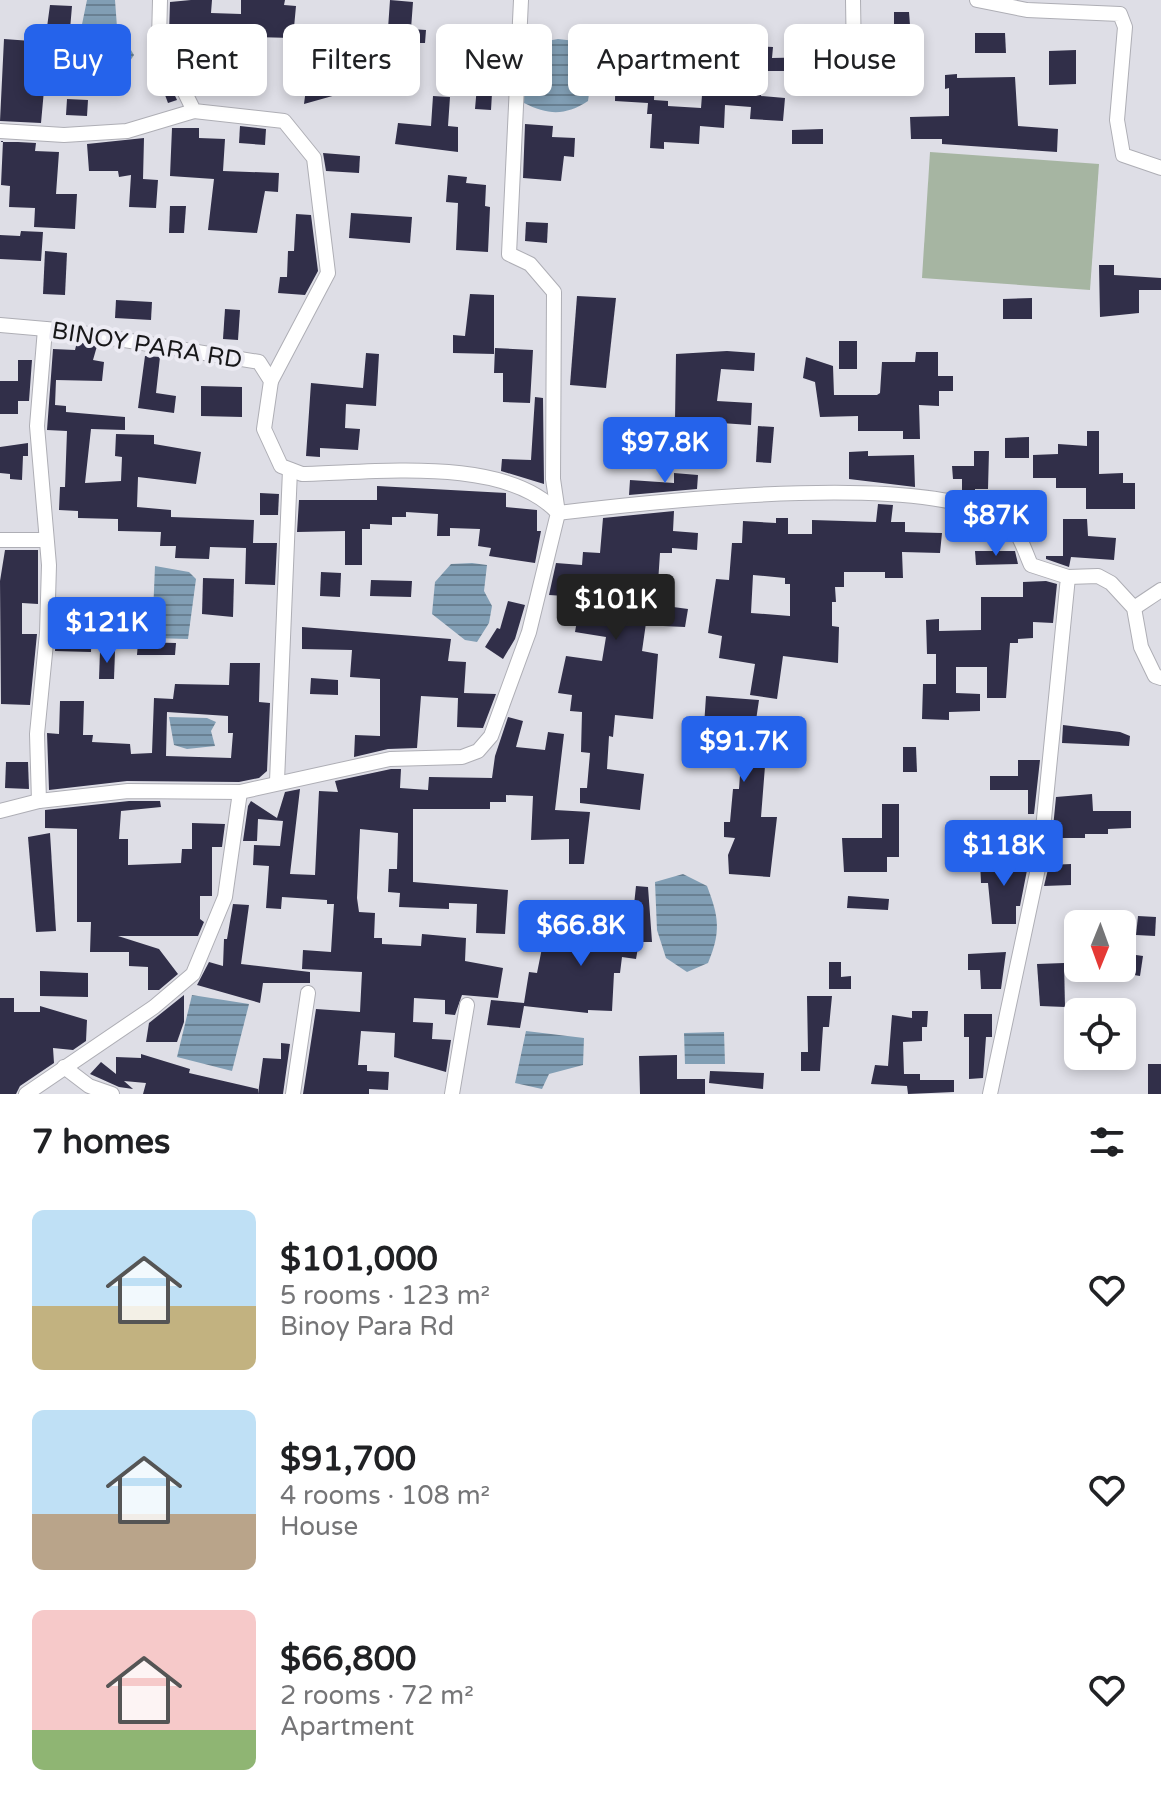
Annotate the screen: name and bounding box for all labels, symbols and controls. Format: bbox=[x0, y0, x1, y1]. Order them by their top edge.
chip: Buy bbox=[24, 24, 131, 96]
chip: Rent bbox=[147, 24, 267, 96]
chip: Filters bbox=[283, 24, 420, 96]
chip: New bbox=[436, 24, 552, 96]
chip: Apartment bbox=[568, 24, 768, 96]
chip: House bbox=[784, 24, 924, 96]
street label: BINOY PARA RD bbox=[50, 316, 244, 375]
pin: $97.8K bbox=[600, 417, 730, 485]
text: $97.8K bbox=[621, 427, 709, 458]
pin: $87K bbox=[949, 490, 1043, 558]
text: $87K bbox=[963, 500, 1029, 531]
pin: $101K bbox=[560, 574, 672, 642]
text: $101K bbox=[575, 584, 657, 615]
pin: $121K bbox=[51, 597, 163, 665]
text: $121K bbox=[66, 607, 148, 638]
pin: $91.7K bbox=[679, 716, 809, 784]
text: $91.7K bbox=[700, 726, 788, 757]
pin: $118K bbox=[948, 820, 1060, 888]
text: $118K bbox=[963, 830, 1045, 861]
pin: $66.8K bbox=[516, 900, 646, 968]
text: $66.8K bbox=[536, 910, 626, 941]
north arrow bbox=[1064, 910, 1136, 982]
map controls bbox=[1064, 910, 1136, 1070]
button: locate bbox=[1064, 998, 1136, 1070]
icon: filters bbox=[1085, 1120, 1129, 1164]
text: 7 homes bbox=[32, 1122, 170, 1163]
text: $101,000 bbox=[280, 1239, 438, 1280]
icon: home bbox=[96, 1242, 192, 1338]
icon: heart bbox=[1085, 1268, 1129, 1312]
text: 5 rooms · 123 m² bbox=[280, 1280, 490, 1311]
text: Binoy Para Rd bbox=[280, 1311, 454, 1342]
text: $91,700 bbox=[280, 1439, 416, 1480]
icon: home bbox=[96, 1442, 192, 1538]
icon: heart bbox=[1085, 1468, 1129, 1512]
text: 4 rooms · 108 m² bbox=[280, 1480, 490, 1511]
text: House bbox=[280, 1511, 358, 1542]
text: $66,800 bbox=[280, 1639, 416, 1680]
icon: home bbox=[96, 1642, 192, 1738]
icon: heart bbox=[1085, 1668, 1129, 1712]
text: 2 rooms · 72 m² bbox=[280, 1680, 474, 1711]
text: Apartment bbox=[280, 1711, 414, 1742]

